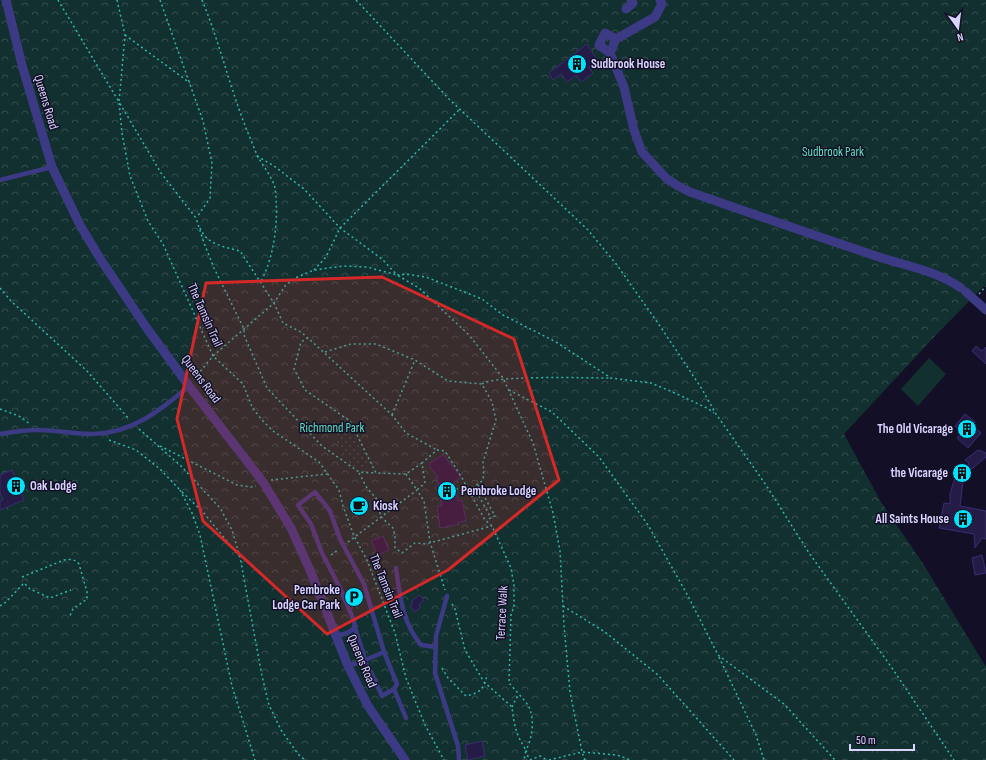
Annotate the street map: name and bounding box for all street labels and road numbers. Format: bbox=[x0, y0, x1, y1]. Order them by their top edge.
street label: Queens Road bbox=[30, 73, 62, 131]
street label: The Tamsin Trail bbox=[184, 281, 226, 349]
street label: Queens Road bbox=[178, 352, 224, 406]
street label: The Tamsin Trail bbox=[366, 551, 406, 621]
street label: Terrace Walk bbox=[493, 585, 511, 641]
street label: Queens Road bbox=[344, 632, 380, 690]

